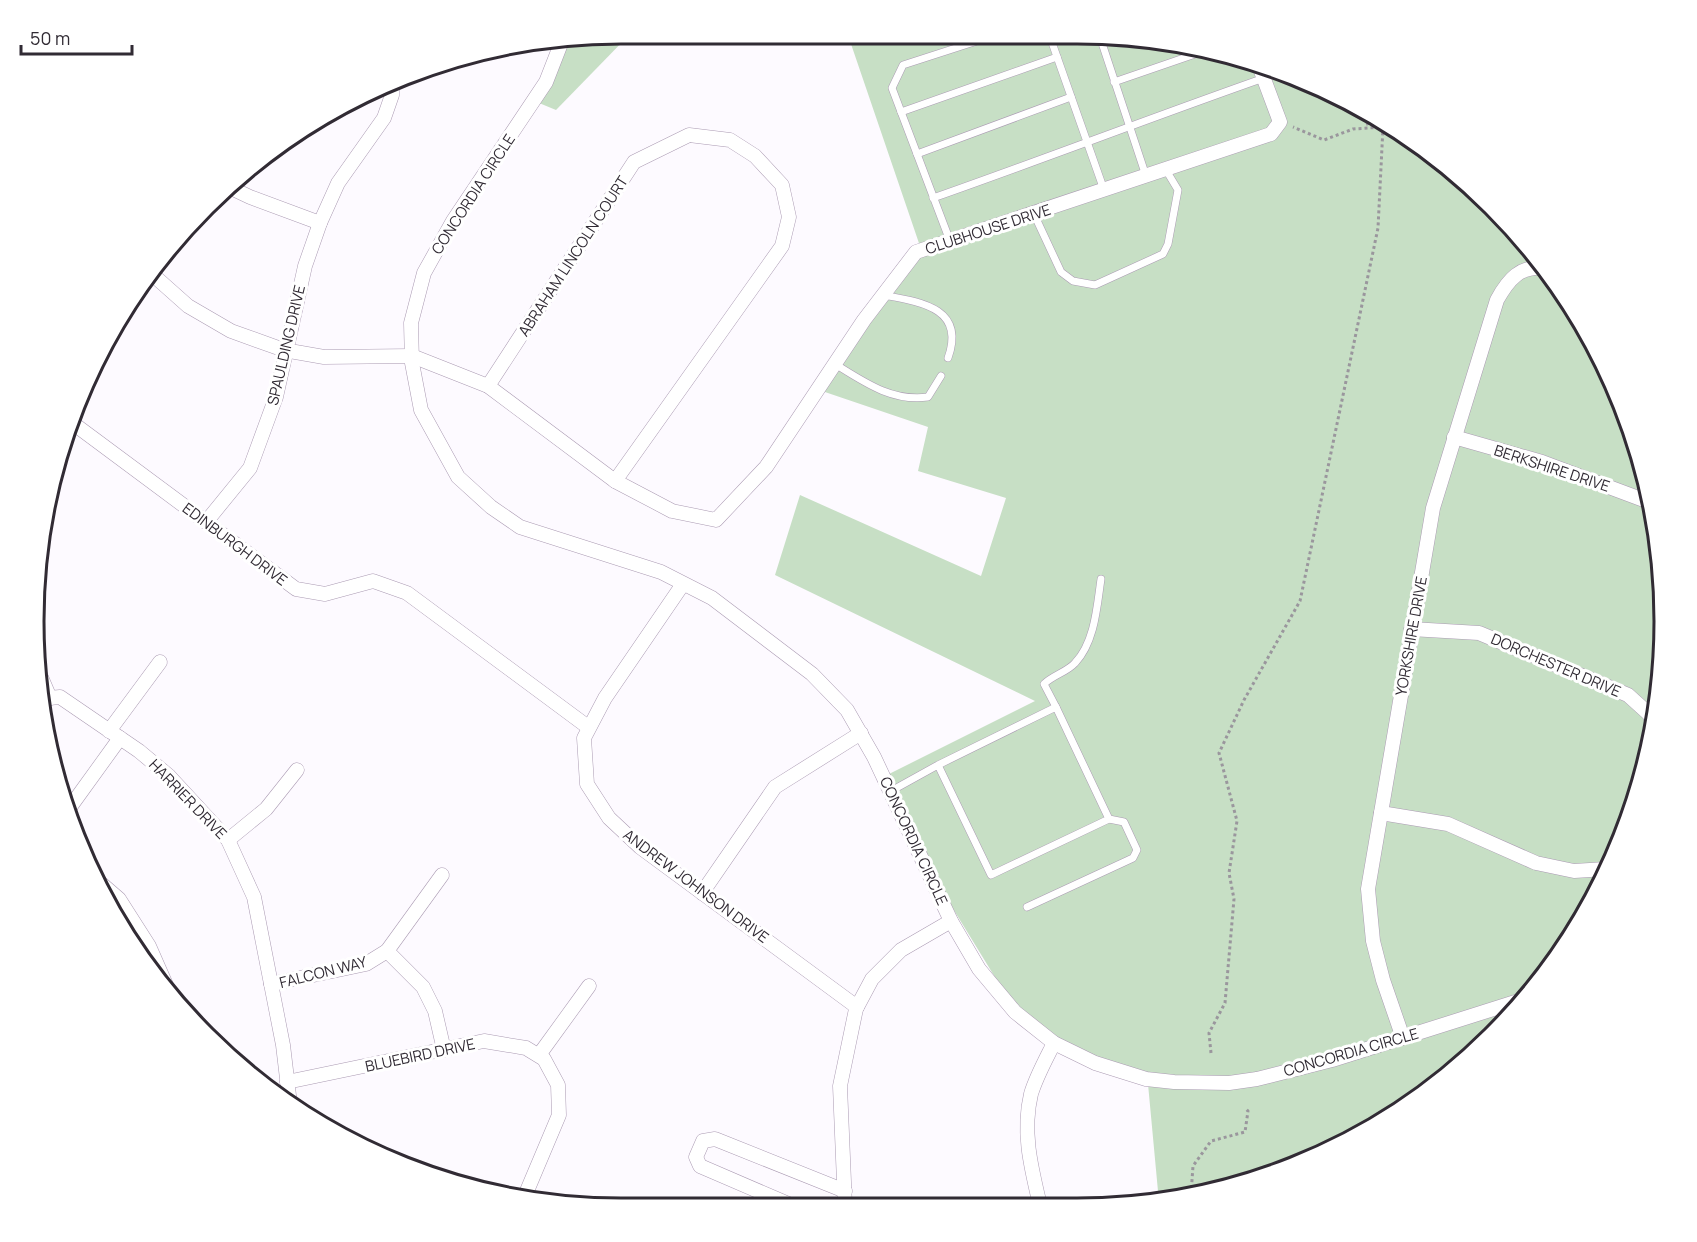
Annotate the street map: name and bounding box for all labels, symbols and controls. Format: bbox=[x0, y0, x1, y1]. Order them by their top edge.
scale bar bbox=[21, 18, 132, 56]
text: 50 m bbox=[30, 26, 70, 50]
street label: CONCORDIA CIRCLE bbox=[426, 130, 520, 258]
street label: ABRAHAM LINCOLN COURT bbox=[513, 172, 633, 340]
street label: CLUBHOUSE DRIVE bbox=[923, 199, 1053, 259]
street label: SPAULDING DRIVE bbox=[262, 283, 310, 407]
street label: BERKSHIRE DRIVE bbox=[1492, 439, 1612, 497]
street label: EDINBURGH DRIVE bbox=[178, 498, 292, 590]
street label: YORKSHIRE DRIVE bbox=[1390, 575, 1432, 697]
street label: DORCHESTER DRIVE bbox=[1488, 628, 1624, 702]
street label: HARRIER DRIVE bbox=[144, 754, 232, 844]
street label: CONCORDIA CIRCLE bbox=[875, 773, 953, 909]
street label: ANDREW JOHNSON DRIVE bbox=[619, 824, 773, 948]
street label: FALCON WAY bbox=[277, 951, 370, 993]
street label: CONCORDIA CIRCLE bbox=[1281, 1023, 1421, 1081]
street label: BLUEBIRD DRIVE bbox=[363, 1033, 477, 1077]

